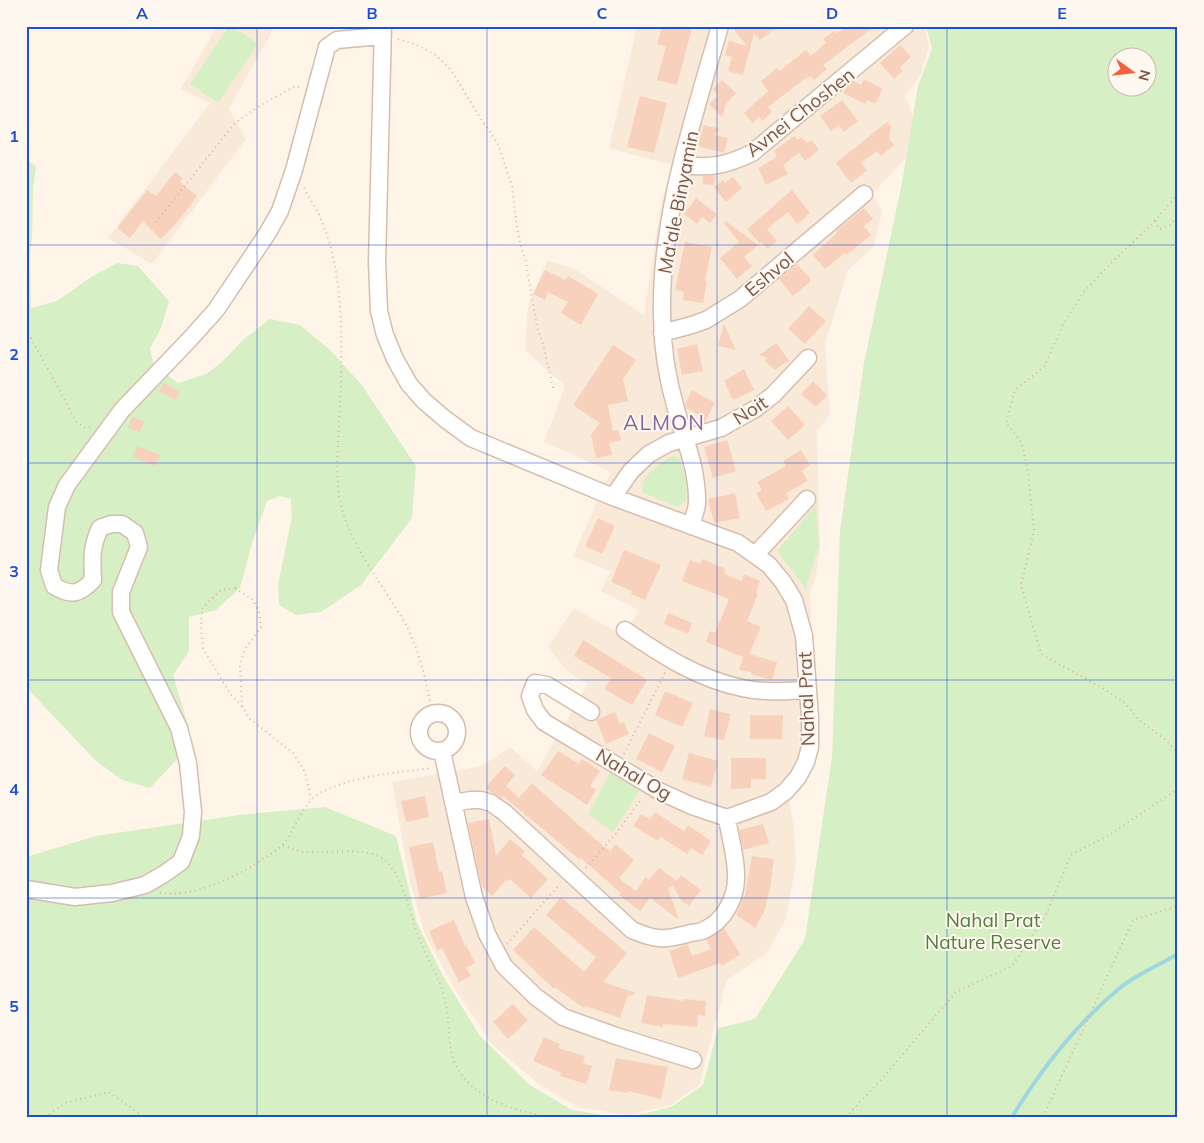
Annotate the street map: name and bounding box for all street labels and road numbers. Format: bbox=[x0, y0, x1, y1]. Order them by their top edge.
street label: Avnei Choshen bbox=[741, 62, 859, 162]
street label: Ma'ale Binyamin bbox=[652, 128, 704, 276]
street label: Eshvol bbox=[740, 247, 798, 301]
street label: Noit bbox=[728, 390, 772, 430]
street label: Nahal Prat bbox=[792, 651, 820, 747]
street label: Nahal Og bbox=[592, 743, 676, 805]

